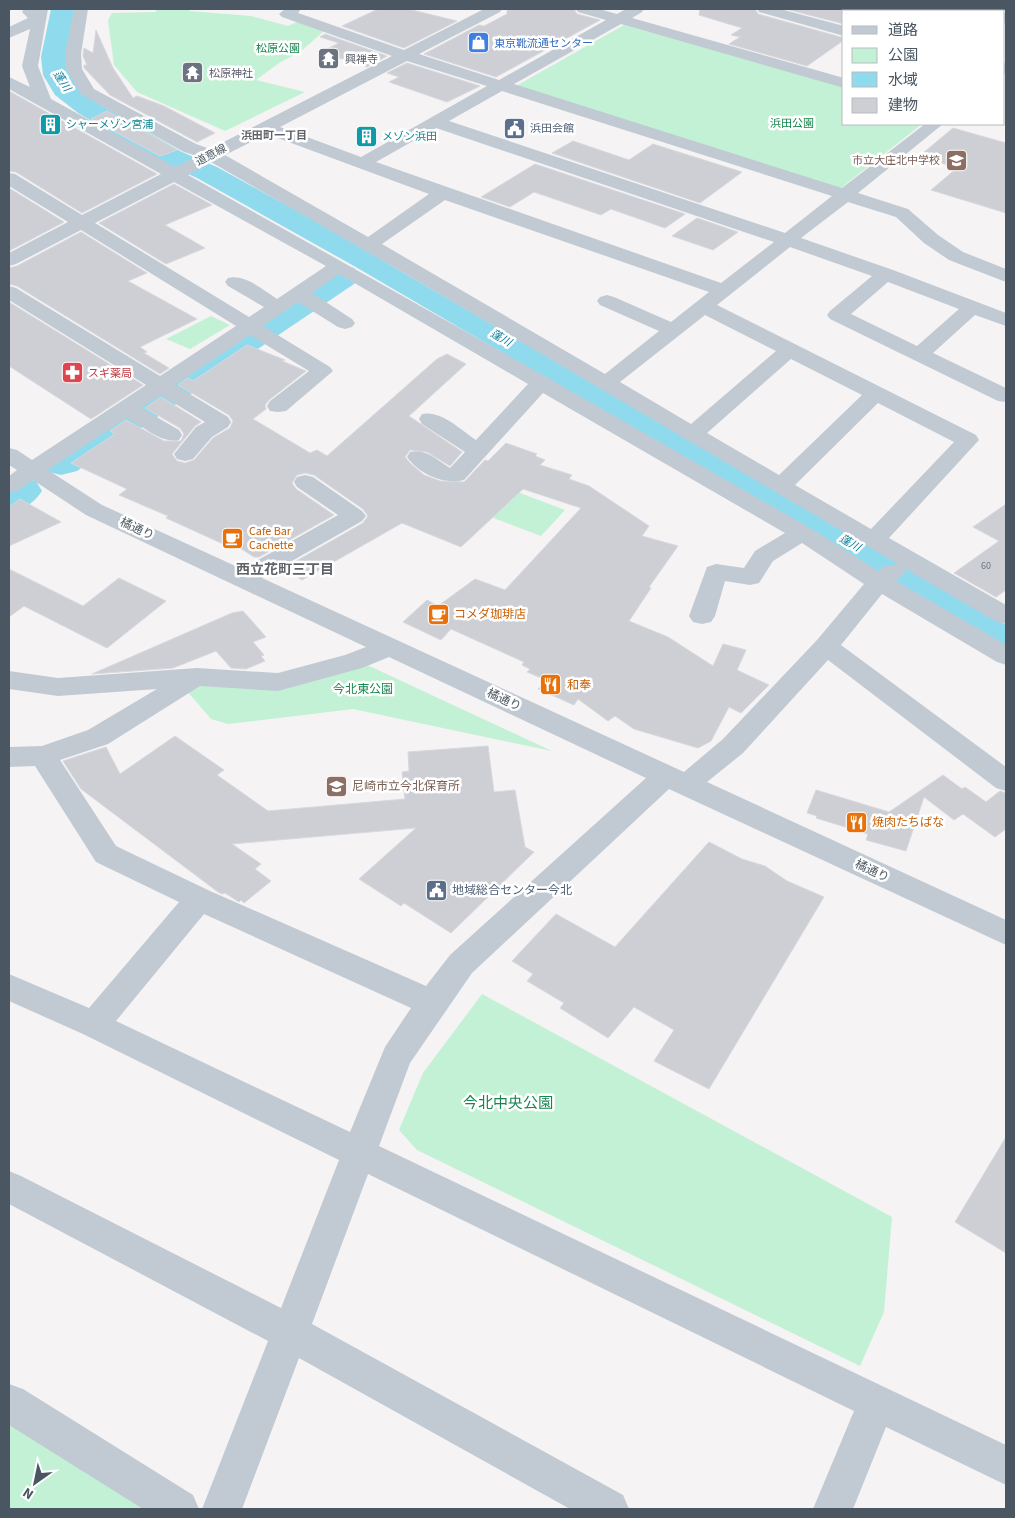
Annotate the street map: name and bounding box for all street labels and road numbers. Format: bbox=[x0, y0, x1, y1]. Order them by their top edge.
street label: 道意線 bbox=[193, 141, 229, 169]
street label: 橘通り bbox=[117, 514, 157, 544]
street label: 橘通り bbox=[484, 685, 524, 715]
street label: 橘通り bbox=[852, 856, 892, 886]

